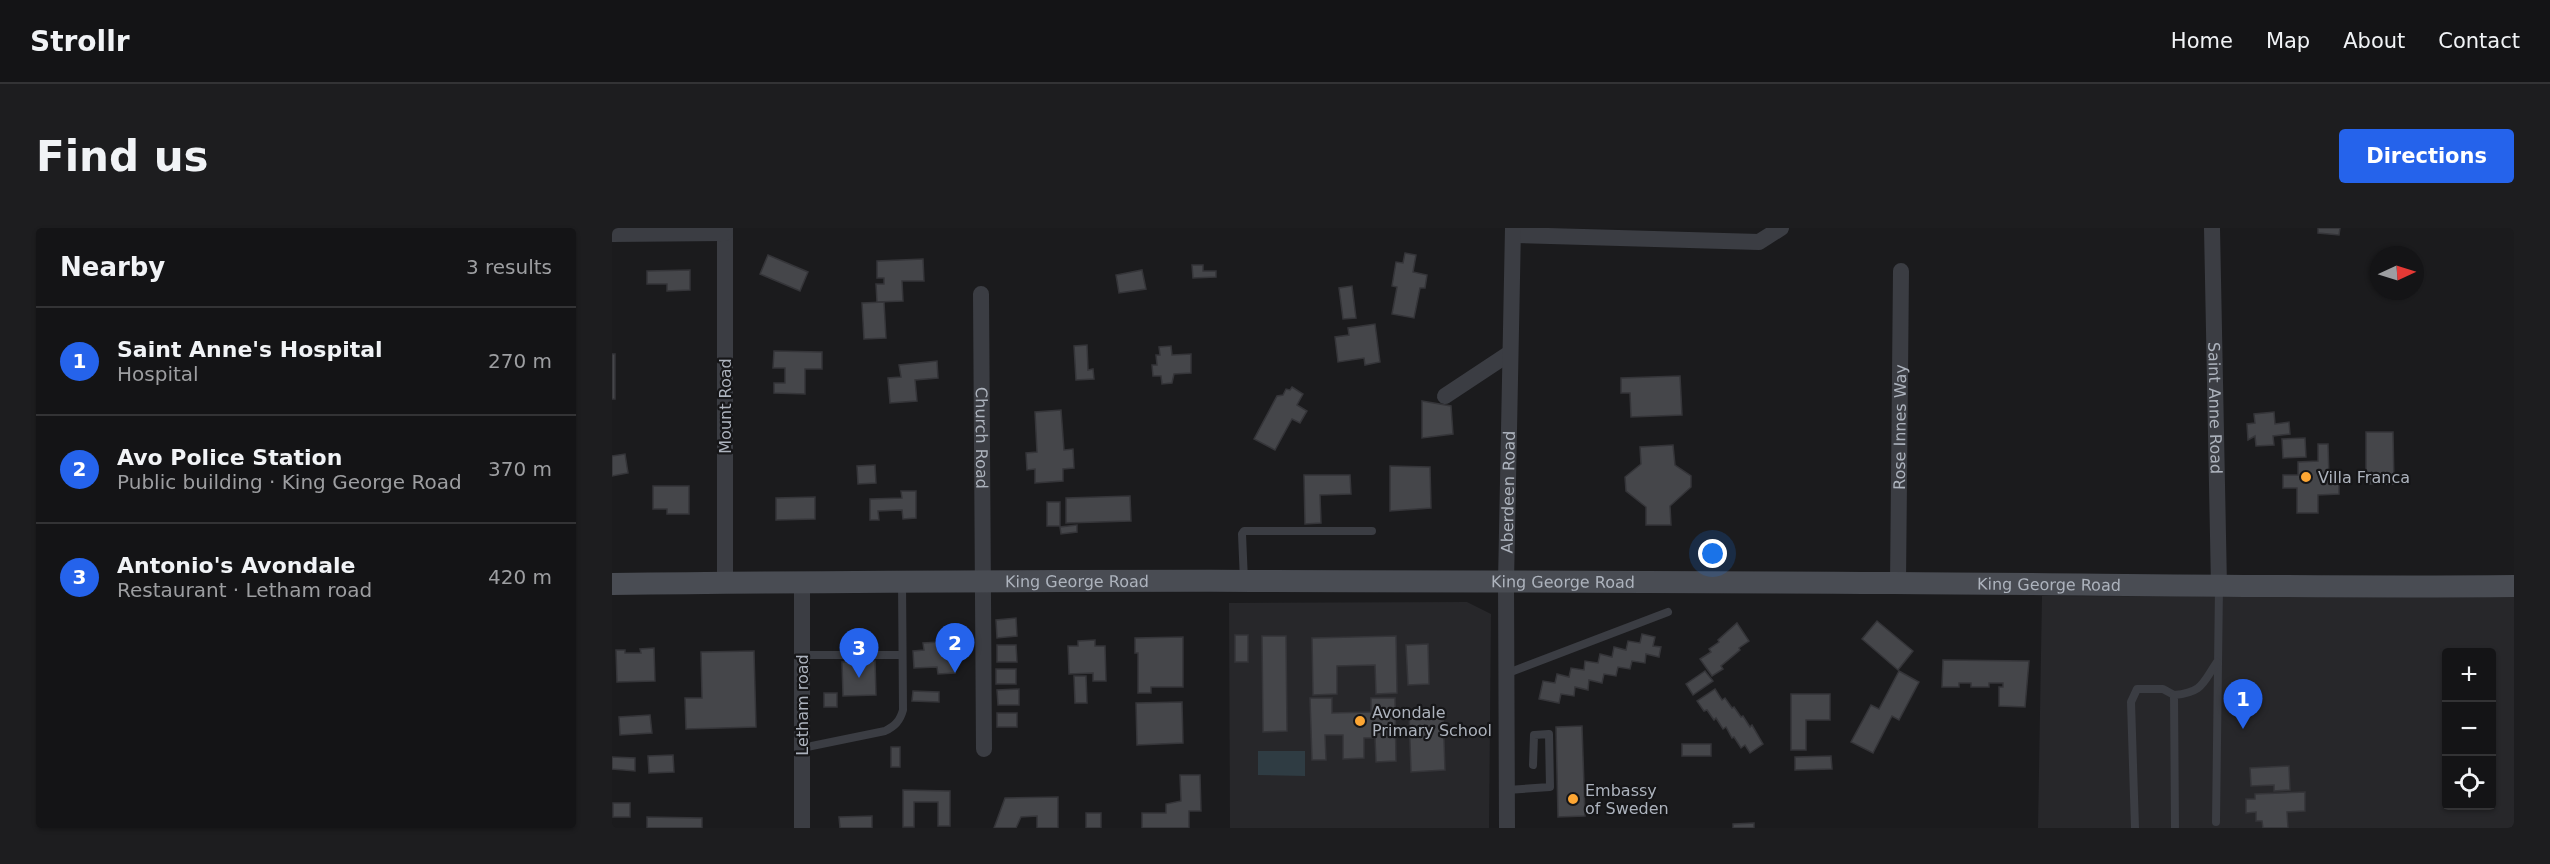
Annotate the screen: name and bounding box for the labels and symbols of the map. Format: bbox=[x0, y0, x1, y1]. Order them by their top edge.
north arrow bbox=[2370, 246, 2424, 300]
street label: Saint Anne Road bbox=[2204, 342, 2226, 474]
street label: Mount Road bbox=[716, 358, 735, 454]
street label: Rose Innes Way bbox=[1890, 364, 1910, 490]
street label: Church Road bbox=[972, 387, 991, 489]
street label: Aberdeen Road bbox=[1498, 431, 1519, 553]
place label: Villa Franca bbox=[2318, 468, 2410, 487]
marker: Villa Franca bbox=[2299, 470, 2313, 484]
your location bbox=[1698, 539, 1727, 568]
street label: King George Road bbox=[1005, 572, 1149, 591]
street label: King George Road bbox=[1491, 572, 1635, 592]
street label: King George Road bbox=[1977, 575, 2121, 595]
pin: 2 bbox=[936, 624, 974, 673]
pin: 3 bbox=[840, 628, 878, 678]
street label: Letham road bbox=[793, 654, 812, 756]
pin: 1 bbox=[2224, 680, 2262, 729]
place label: Avondale Primary School bbox=[1372, 703, 1492, 740]
marker: Avondale Primary School bbox=[1353, 714, 1367, 728]
place label: Embassy of Sweden bbox=[1585, 781, 1669, 818]
marker: Embassy of Sweden bbox=[1566, 792, 1580, 806]

